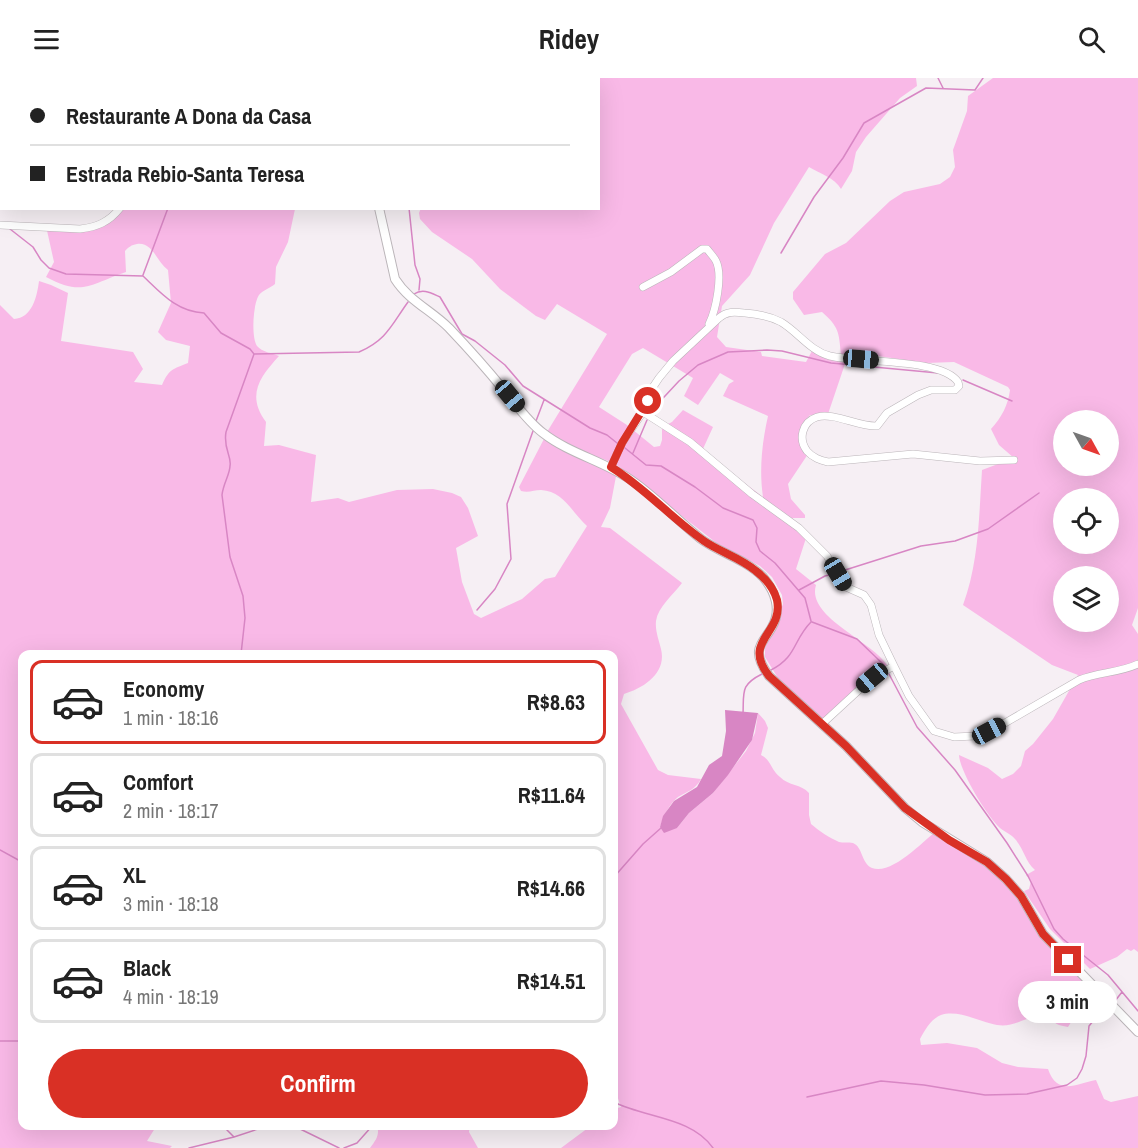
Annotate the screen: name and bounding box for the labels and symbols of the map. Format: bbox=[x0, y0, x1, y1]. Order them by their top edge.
car bbox=[842, 348, 880, 370]
car bbox=[492, 376, 528, 416]
route start bbox=[634, 387, 661, 414]
north arrow bbox=[1053, 410, 1119, 476]
car bbox=[821, 554, 855, 594]
car bbox=[852, 660, 892, 696]
car bbox=[969, 715, 1009, 747]
route end bbox=[1054, 946, 1081, 973]
callout: 3 min bbox=[1018, 981, 1118, 1023]

